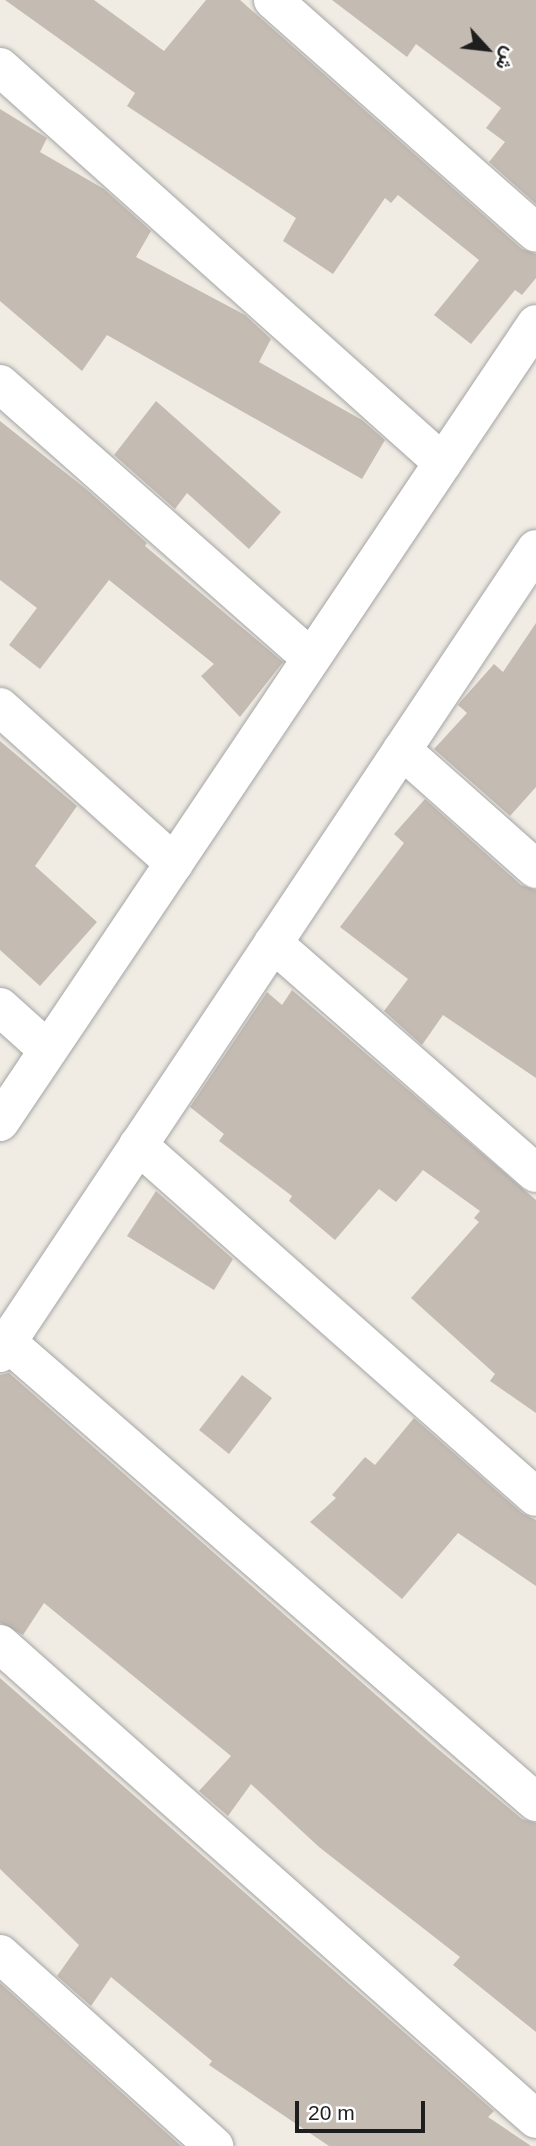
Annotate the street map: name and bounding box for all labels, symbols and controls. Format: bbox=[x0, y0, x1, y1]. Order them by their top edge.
north arrow bbox=[452, 14, 522, 84]
text: ش bbox=[492, 44, 521, 74]
scale bar bbox=[298, 2086, 428, 2130]
text: 20 m bbox=[308, 2101, 355, 2124]

